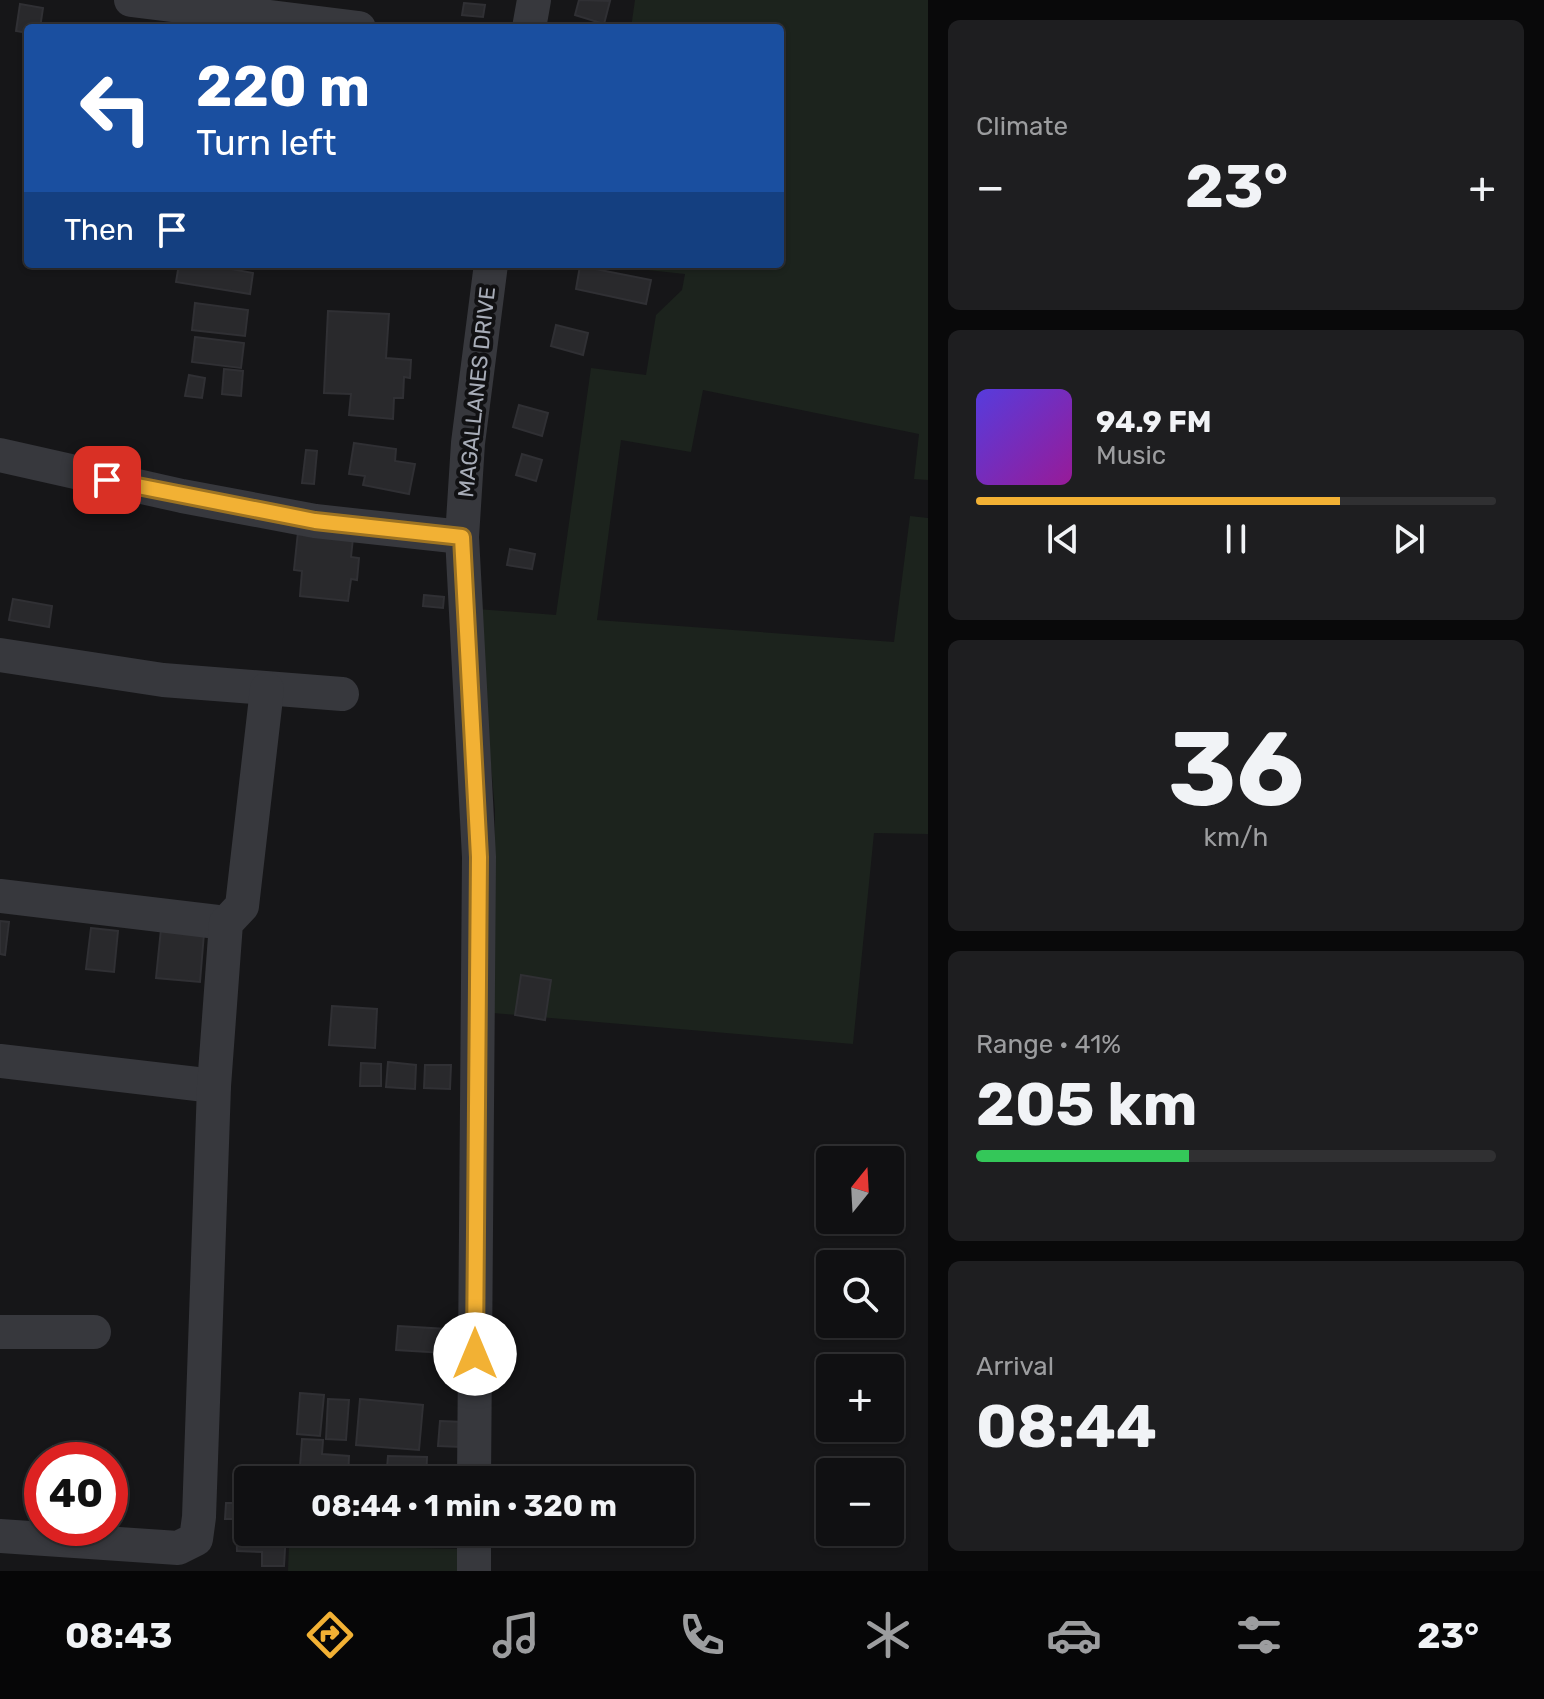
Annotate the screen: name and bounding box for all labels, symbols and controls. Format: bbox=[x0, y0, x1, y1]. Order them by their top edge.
text: 220 m bbox=[196, 54, 370, 120]
icon: left bbox=[64, 56, 168, 160]
text: Climate bbox=[976, 111, 1068, 142]
text: Turn left bbox=[196, 121, 337, 164]
text: 23° bbox=[1185, 151, 1288, 222]
text: − bbox=[976, 161, 1005, 213]
text: + bbox=[1469, 161, 1496, 213]
icon: arrive bbox=[150, 208, 194, 252]
text: Then bbox=[64, 212, 134, 248]
street label: MAGALLANES DRIVE bbox=[452, 285, 501, 499]
text: 94.9 FM bbox=[1096, 404, 1212, 440]
text: Music bbox=[1096, 440, 1166, 471]
pin bbox=[73, 446, 141, 514]
icon: arrive bbox=[85, 458, 129, 502]
icon: previous bbox=[1041, 517, 1085, 561]
icon: pause bbox=[1214, 517, 1258, 561]
icon: next bbox=[1387, 517, 1431, 561]
text: 36 bbox=[1168, 708, 1304, 831]
text: km/h bbox=[1204, 822, 1268, 853]
text: Range · 41% bbox=[976, 1029, 1121, 1060]
text: 205 km bbox=[976, 1069, 1197, 1140]
north arrow bbox=[816, 1146, 904, 1234]
map controls bbox=[816, 1146, 904, 1546]
button: search bbox=[816, 1250, 904, 1338]
position arrow bbox=[433, 1312, 517, 1396]
text: Arrival bbox=[976, 1351, 1054, 1382]
button: + bbox=[816, 1354, 904, 1442]
text: 08:44 bbox=[976, 1391, 1157, 1462]
speed limit sign: 40 bbox=[24, 1442, 128, 1546]
button: − bbox=[816, 1458, 904, 1546]
text: 08:44 · 1 min · 320 m bbox=[311, 1488, 617, 1524]
icon: directions bbox=[302, 1607, 358, 1663]
icon: music bbox=[488, 1607, 544, 1663]
icon: phone bbox=[674, 1607, 730, 1663]
icon: climate bbox=[860, 1607, 916, 1663]
icon: car bbox=[1046, 1607, 1102, 1663]
icon: filters bbox=[1231, 1607, 1287, 1663]
text: 08:43 bbox=[65, 1614, 173, 1657]
text: 23° bbox=[1417, 1614, 1479, 1657]

